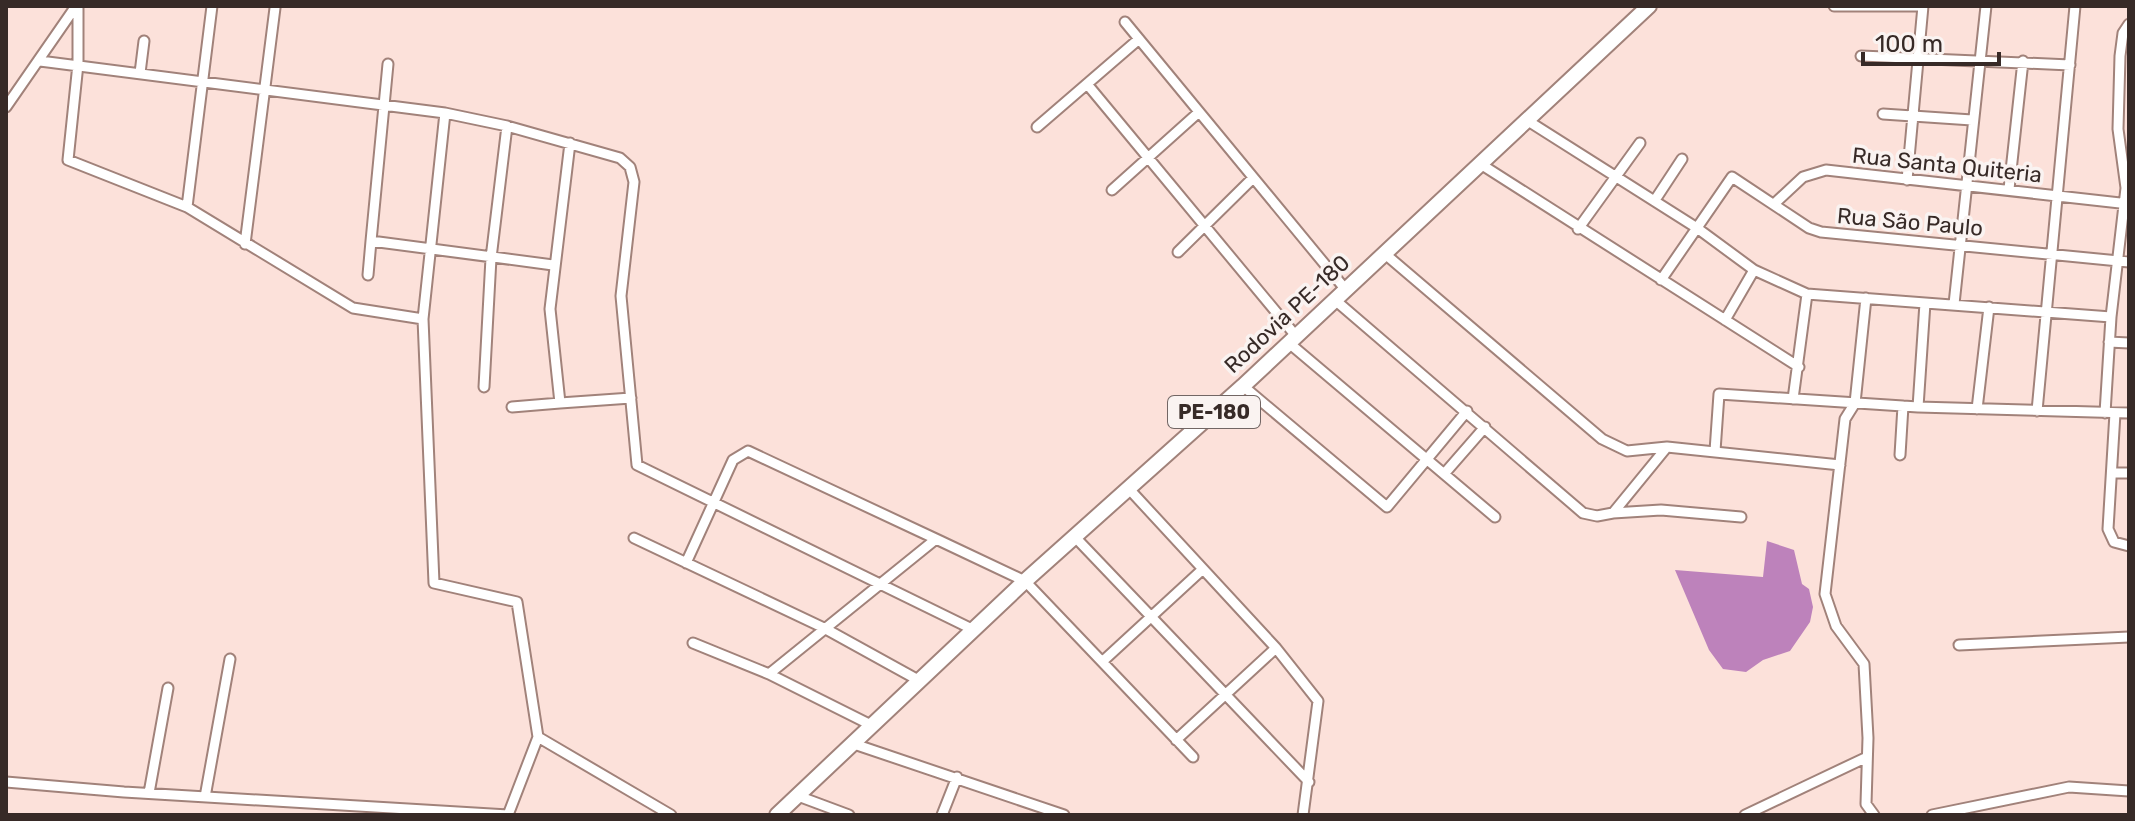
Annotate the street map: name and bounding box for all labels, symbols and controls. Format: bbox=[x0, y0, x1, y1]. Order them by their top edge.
scale bar bbox=[1863, 16, 1999, 66]
text: 100 m bbox=[1875, 30, 1943, 58]
street label: Rua Santa Quiteria bbox=[1851, 142, 2043, 188]
street label: Rua São Paulo bbox=[1836, 202, 1984, 242]
street label: Rodovia PE-180 bbox=[1219, 249, 1355, 379]
road number: PE-180 bbox=[1168, 396, 1260, 428]

